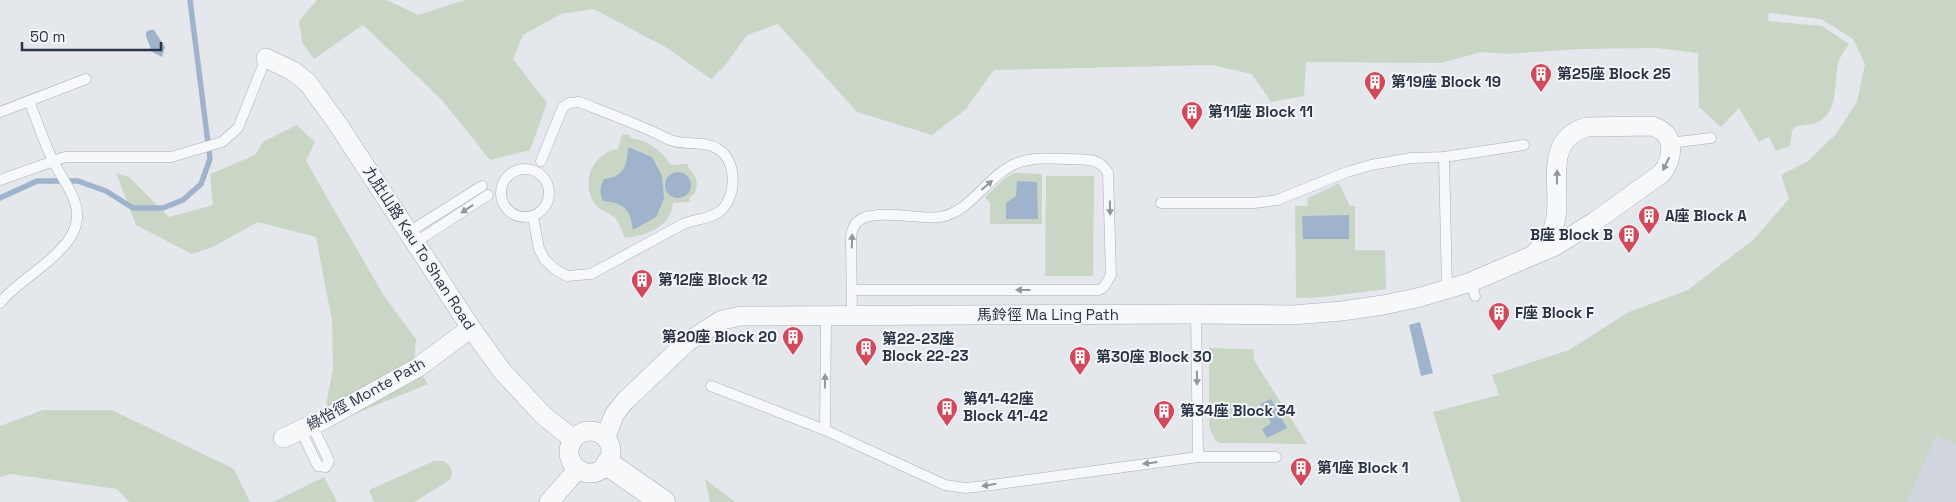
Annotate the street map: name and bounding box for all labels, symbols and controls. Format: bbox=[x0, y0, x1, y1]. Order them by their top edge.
scale bar bbox=[22, 20, 161, 52]
text: 50 m bbox=[30, 27, 65, 46]
building icon: 第25座 Block 25 bbox=[1529, 62, 1553, 93]
place label: 第25座 Block 25 bbox=[1557, 64, 1671, 83]
building icon: 第19座 Block 19 bbox=[1363, 70, 1387, 101]
place label: 第19座 Block 19 bbox=[1391, 72, 1501, 91]
building icon: 第11座 Block 11 bbox=[1180, 100, 1204, 131]
place label: 第11座 Block 11 bbox=[1208, 102, 1313, 121]
one-way arrow bbox=[1662, 157, 1670, 172]
street label: 九肚山路 Kau To Shan Road bbox=[359, 162, 480, 333]
one-way arrow bbox=[1553, 169, 1561, 185]
one-way arrow bbox=[980, 179, 992, 191]
one-way arrow bbox=[1106, 200, 1114, 216]
one-way arrow bbox=[461, 204, 474, 214]
building icon: A座 Block A bbox=[1637, 204, 1661, 235]
place label: A座 Block A bbox=[1665, 206, 1747, 225]
building icon: B座 Block B bbox=[1617, 223, 1641, 254]
place label: B座 Block B bbox=[1530, 225, 1613, 244]
one-way arrow bbox=[848, 233, 856, 249]
building icon: 第12座 Block 12 bbox=[630, 268, 654, 299]
place label: 第12座 Block 12 bbox=[658, 270, 767, 289]
one-way arrow bbox=[1015, 286, 1031, 294]
building icon: F座 Block F bbox=[1487, 301, 1511, 332]
place label: F座 Block F bbox=[1515, 303, 1594, 322]
street label: 馬鈴徑 Ma Ling Path bbox=[977, 305, 1119, 324]
building icon: 第20座 Block 20 bbox=[781, 325, 805, 356]
place label: 第20座 Block 20 bbox=[662, 327, 777, 346]
place label: 第22-23座 Block 22-23 bbox=[882, 329, 969, 365]
building icon: 第22-23座 Block 22-23 bbox=[854, 336, 878, 367]
building icon: 第30座 Block 30 bbox=[1068, 345, 1092, 376]
place label: 第30座 Block 30 bbox=[1096, 347, 1212, 366]
street label: 綠怡徑 Monte Path bbox=[303, 353, 428, 434]
one-way arrow bbox=[1193, 371, 1201, 387]
one-way arrow bbox=[822, 373, 830, 389]
place label: 第41-42座 Block 41-42 bbox=[963, 389, 1048, 425]
building icon: 第41-42座 Block 41-42 bbox=[935, 396, 959, 427]
building icon: 第34座 Block 34 bbox=[1152, 399, 1176, 430]
place label: 第34座 Block 34 bbox=[1180, 401, 1296, 420]
building icon: 第1座 Block 1 bbox=[1289, 456, 1313, 487]
place label: 第1座 Block 1 bbox=[1317, 458, 1409, 477]
one-way arrow bbox=[1142, 459, 1158, 467]
one-way arrow bbox=[981, 481, 997, 489]

